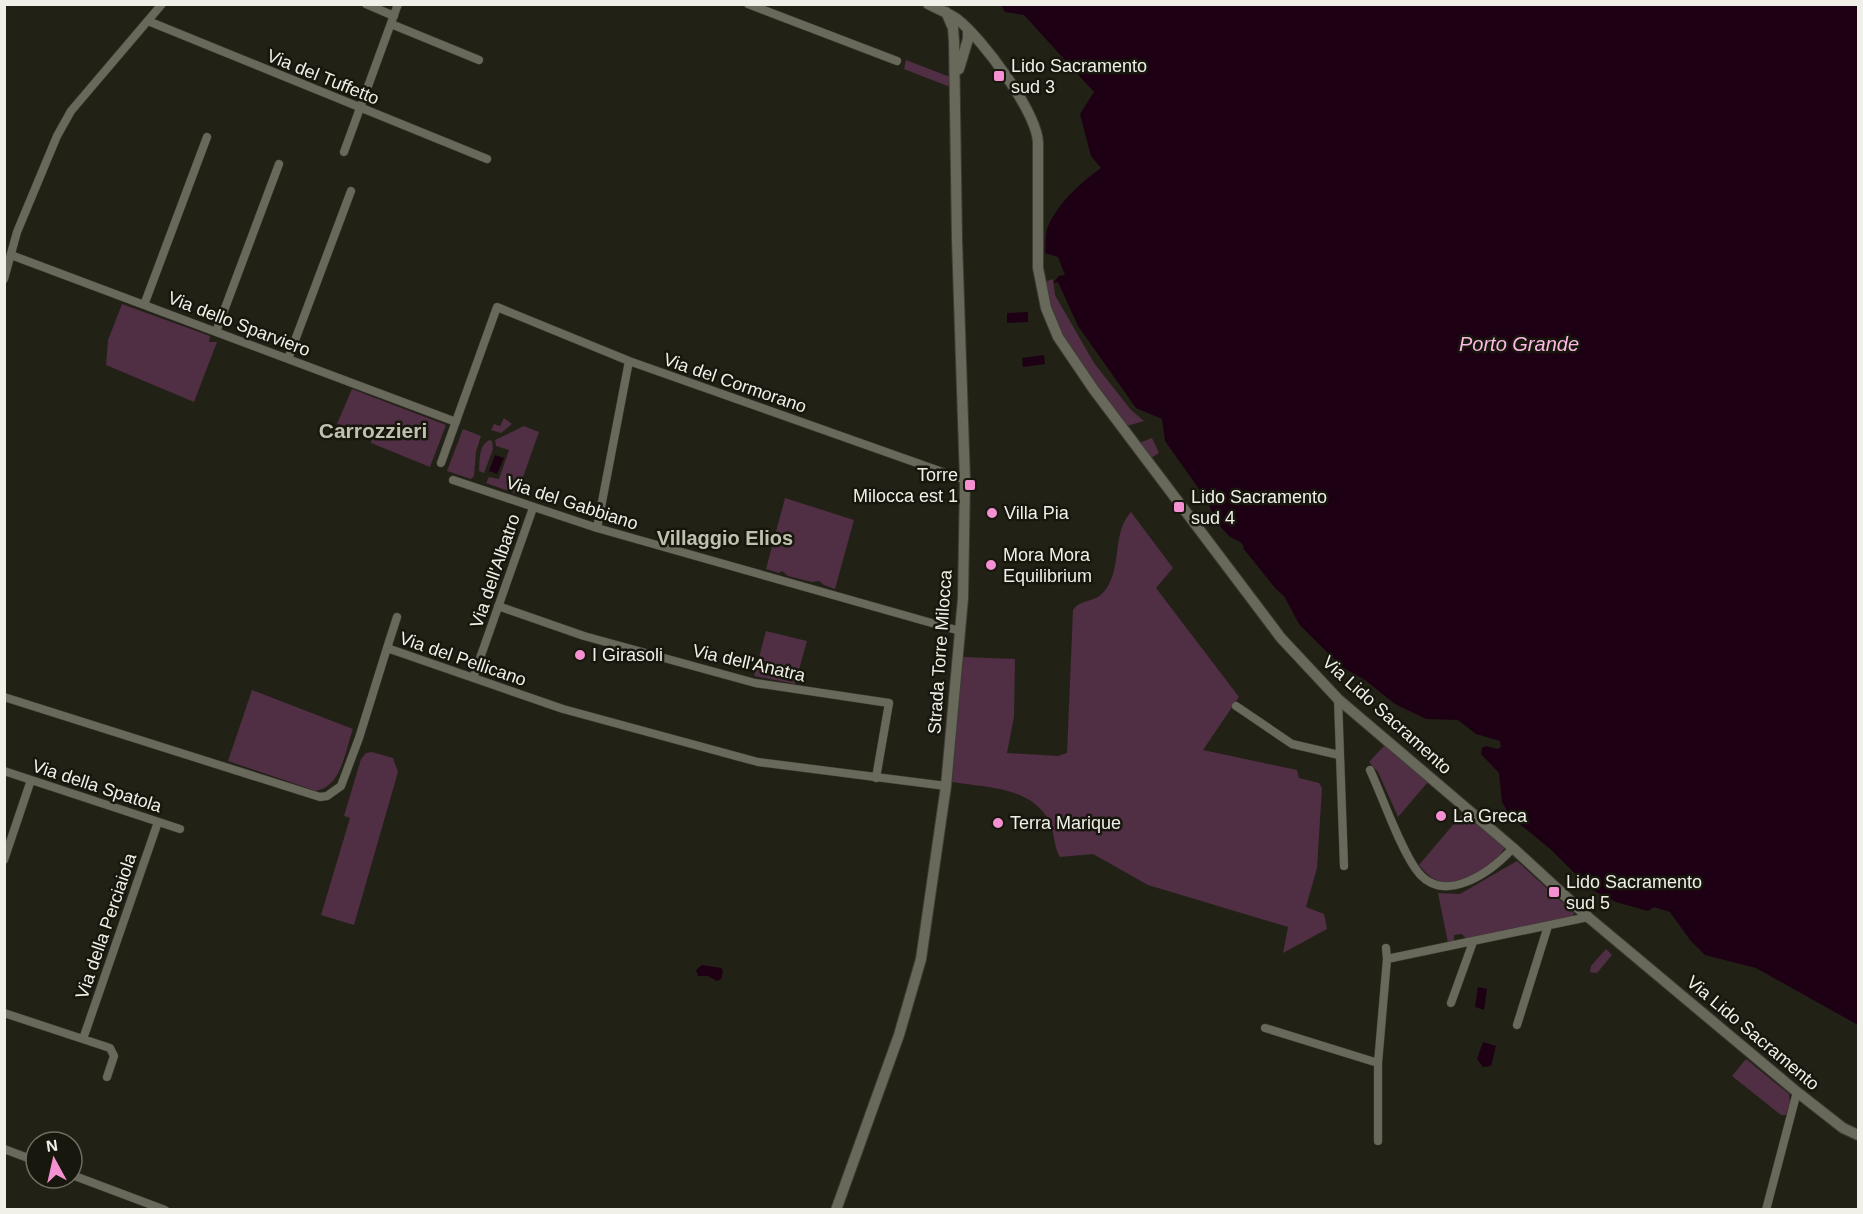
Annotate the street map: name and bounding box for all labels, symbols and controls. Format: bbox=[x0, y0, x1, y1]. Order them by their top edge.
street label: Via del Tuffetto bbox=[264, 45, 382, 109]
place label: Lido Sacramento sud 3 bbox=[1011, 56, 1147, 97]
marker: Lido Sacramento sud 3 bbox=[992, 69, 1006, 83]
street label: Via dello Sparviero bbox=[165, 288, 313, 360]
water label: Porto Grande bbox=[1459, 333, 1579, 355]
street label: Via del Cormorano bbox=[661, 349, 809, 417]
district label: Carrozzieri bbox=[319, 419, 427, 442]
place label: Torre Milocca est 1 bbox=[853, 465, 958, 506]
street label: Via del Gabbiano bbox=[503, 472, 641, 534]
marker: Torre Milocca est 1 bbox=[963, 478, 977, 492]
place label: Lido Sacramento sud 4 bbox=[1191, 487, 1327, 528]
marker: Lido Sacramento sud 4 bbox=[1172, 500, 1186, 514]
place label: Villa Pia bbox=[1004, 503, 1070, 523]
marker: Villa Pia bbox=[985, 506, 999, 520]
street label: Via dell'Albatro bbox=[466, 511, 524, 631]
district label: Villaggio Elios bbox=[657, 527, 793, 549]
place label: Mora Mora Equilibrium bbox=[1003, 545, 1092, 586]
marker: Mora Mora Equilibrium bbox=[984, 558, 998, 572]
street label: Strada Torre Milocca bbox=[924, 568, 956, 735]
street label: Via del Pellicano bbox=[397, 628, 529, 690]
street label: Via dell'Anatra bbox=[691, 640, 808, 686]
place label: I Girasoli bbox=[592, 645, 663, 665]
marker: I Girasoli bbox=[573, 648, 587, 662]
street label: Via Lido Sacramento bbox=[1318, 652, 1456, 778]
street label: Via della Spatola bbox=[30, 756, 165, 817]
place label: La Greca bbox=[1453, 806, 1528, 826]
marker: La Greca bbox=[1434, 809, 1448, 823]
place label: Terra Marique bbox=[1010, 813, 1121, 833]
marker: Terra Marique bbox=[991, 816, 1005, 830]
street label: Via della Perciaiola bbox=[72, 850, 141, 1001]
place label: Lido Sacramento sud 5 bbox=[1566, 872, 1702, 913]
marker: Lido Sacramento sud 5 bbox=[1547, 885, 1561, 899]
street label: Via Lido Sacramento bbox=[1683, 972, 1823, 1094]
north arrow bbox=[24, 1130, 84, 1190]
text: N bbox=[45, 1136, 59, 1155]

